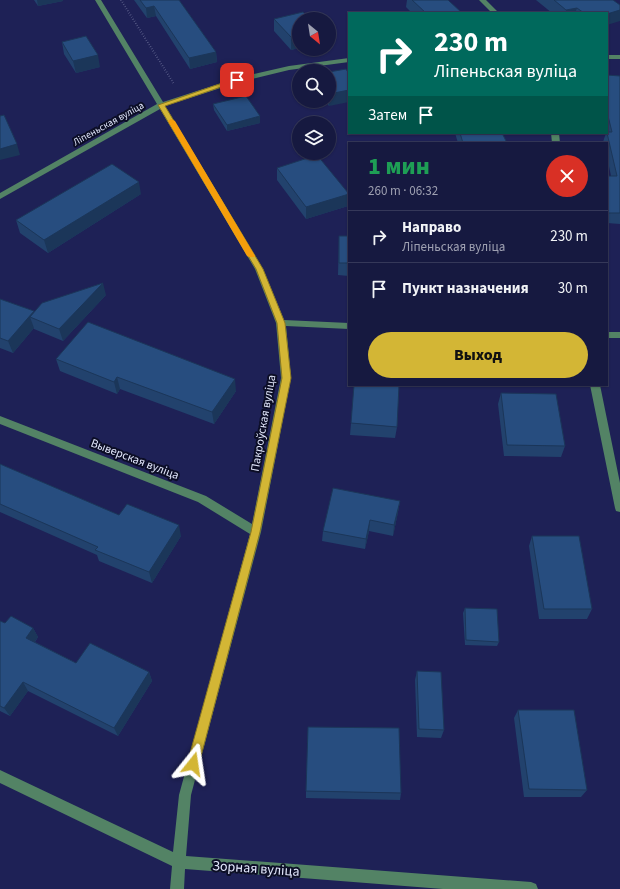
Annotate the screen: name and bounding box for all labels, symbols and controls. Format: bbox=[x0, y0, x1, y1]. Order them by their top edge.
north arrow bbox=[292, 12, 336, 56]
map controls bbox=[292, 12, 336, 160]
text: 230 m bbox=[434, 22, 508, 62]
icon: right bbox=[368, 28, 420, 80]
text: Ліпеньская вуліца bbox=[434, 59, 577, 84]
pin bbox=[220, 63, 254, 97]
button: search bbox=[292, 64, 336, 108]
icon: arrive bbox=[226, 69, 248, 91]
street label: Ліпеньская вуліца bbox=[70, 98, 147, 149]
icon: arrive bbox=[415, 104, 437, 126]
text: Затем bbox=[368, 105, 407, 126]
button: layers bbox=[292, 116, 336, 160]
text: 1 мин bbox=[368, 149, 430, 184]
button: close bbox=[546, 155, 588, 197]
text: 260 m · 06:32 bbox=[368, 182, 438, 200]
text: Направо bbox=[402, 217, 461, 238]
icon: right bbox=[368, 226, 390, 248]
text: 230 m bbox=[550, 226, 588, 247]
text: Ліпеньская вуліца bbox=[402, 238, 505, 256]
icon: arrive bbox=[368, 278, 390, 300]
text: Пункт назначения bbox=[402, 278, 529, 299]
text: 30 m bbox=[558, 278, 588, 299]
button: Выход bbox=[368, 332, 588, 378]
street label: Пакроўская вуліца bbox=[247, 373, 280, 473]
street label: Выверская вуліца bbox=[88, 435, 181, 484]
position arrow bbox=[172, 743, 214, 785]
street label: Зорная вуліца bbox=[212, 856, 300, 882]

